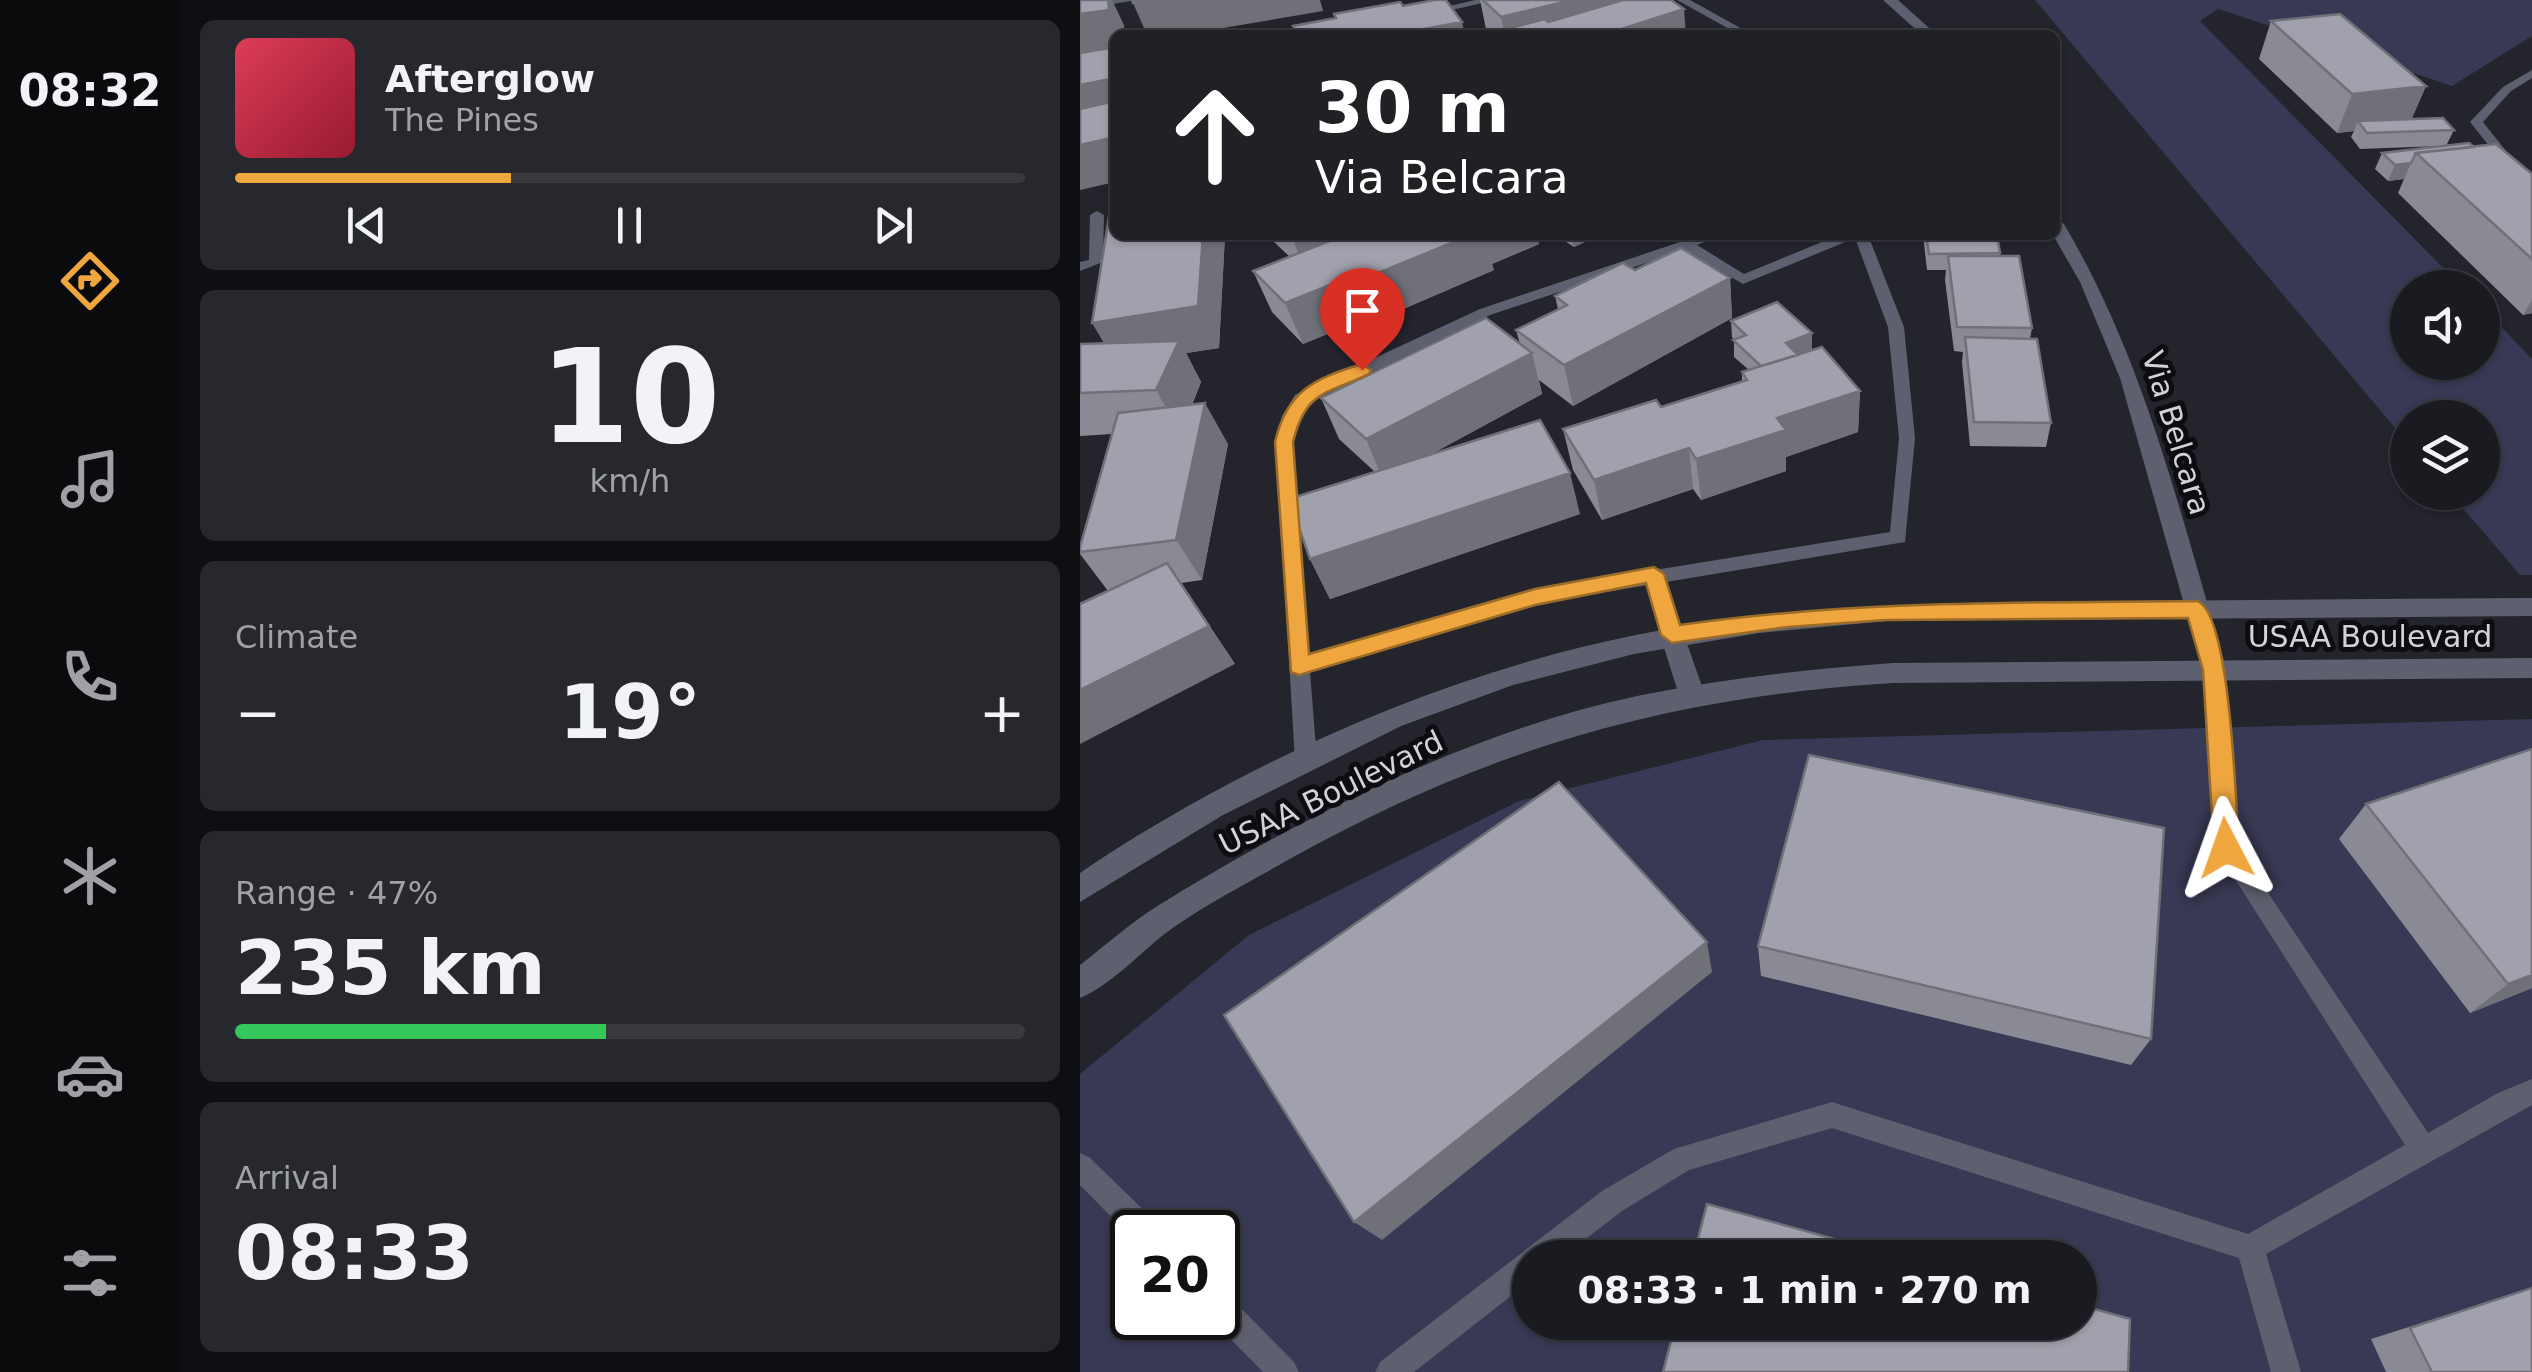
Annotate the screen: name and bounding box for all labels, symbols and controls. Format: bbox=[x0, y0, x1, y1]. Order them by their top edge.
text: Afterglow bbox=[385, 57, 595, 101]
text: 08:32 bbox=[18, 64, 162, 117]
text: 30 m bbox=[1315, 67, 1510, 149]
icon: ahead bbox=[1150, 70, 1280, 200]
text: The Pines bbox=[385, 101, 539, 139]
text: Via Belcara bbox=[1315, 151, 1569, 204]
icon: previous bbox=[339, 198, 394, 253]
icon: pause bbox=[602, 198, 657, 253]
icon: next bbox=[866, 198, 921, 253]
icon: directions bbox=[55, 246, 125, 316]
pin bbox=[1320, 268, 1405, 371]
map controls bbox=[2390, 270, 2500, 510]
button: sound bbox=[2390, 270, 2500, 380]
icon: arrive bbox=[1335, 283, 1390, 338]
text: 10 bbox=[540, 321, 720, 473]
street label: Via Belcara bbox=[2135, 347, 2218, 519]
button: layers bbox=[2390, 400, 2500, 510]
icon: music bbox=[55, 444, 125, 514]
text: km/h bbox=[590, 462, 670, 500]
text: Climate bbox=[235, 618, 358, 656]
street label: USAA Boulevard bbox=[2248, 619, 2492, 654]
icon: phone bbox=[55, 642, 125, 712]
text: 19° bbox=[559, 668, 701, 756]
text: − bbox=[235, 681, 281, 745]
text: + bbox=[979, 681, 1025, 745]
street label: USAA Boulevard bbox=[1213, 723, 1448, 862]
position arrow bbox=[2174, 796, 2278, 900]
icon: climate bbox=[55, 841, 125, 911]
text: Range · 47% bbox=[235, 874, 438, 912]
text: 235 km bbox=[235, 924, 546, 1012]
icon: car bbox=[55, 1039, 125, 1109]
text: Arrival bbox=[235, 1159, 339, 1197]
text: 08:33 bbox=[235, 1209, 474, 1297]
speed limit sign: 20 bbox=[1110, 1210, 1240, 1340]
icon: filters bbox=[55, 1238, 125, 1308]
text: 08:33 · 1 min · 270 m bbox=[1577, 1268, 2032, 1312]

